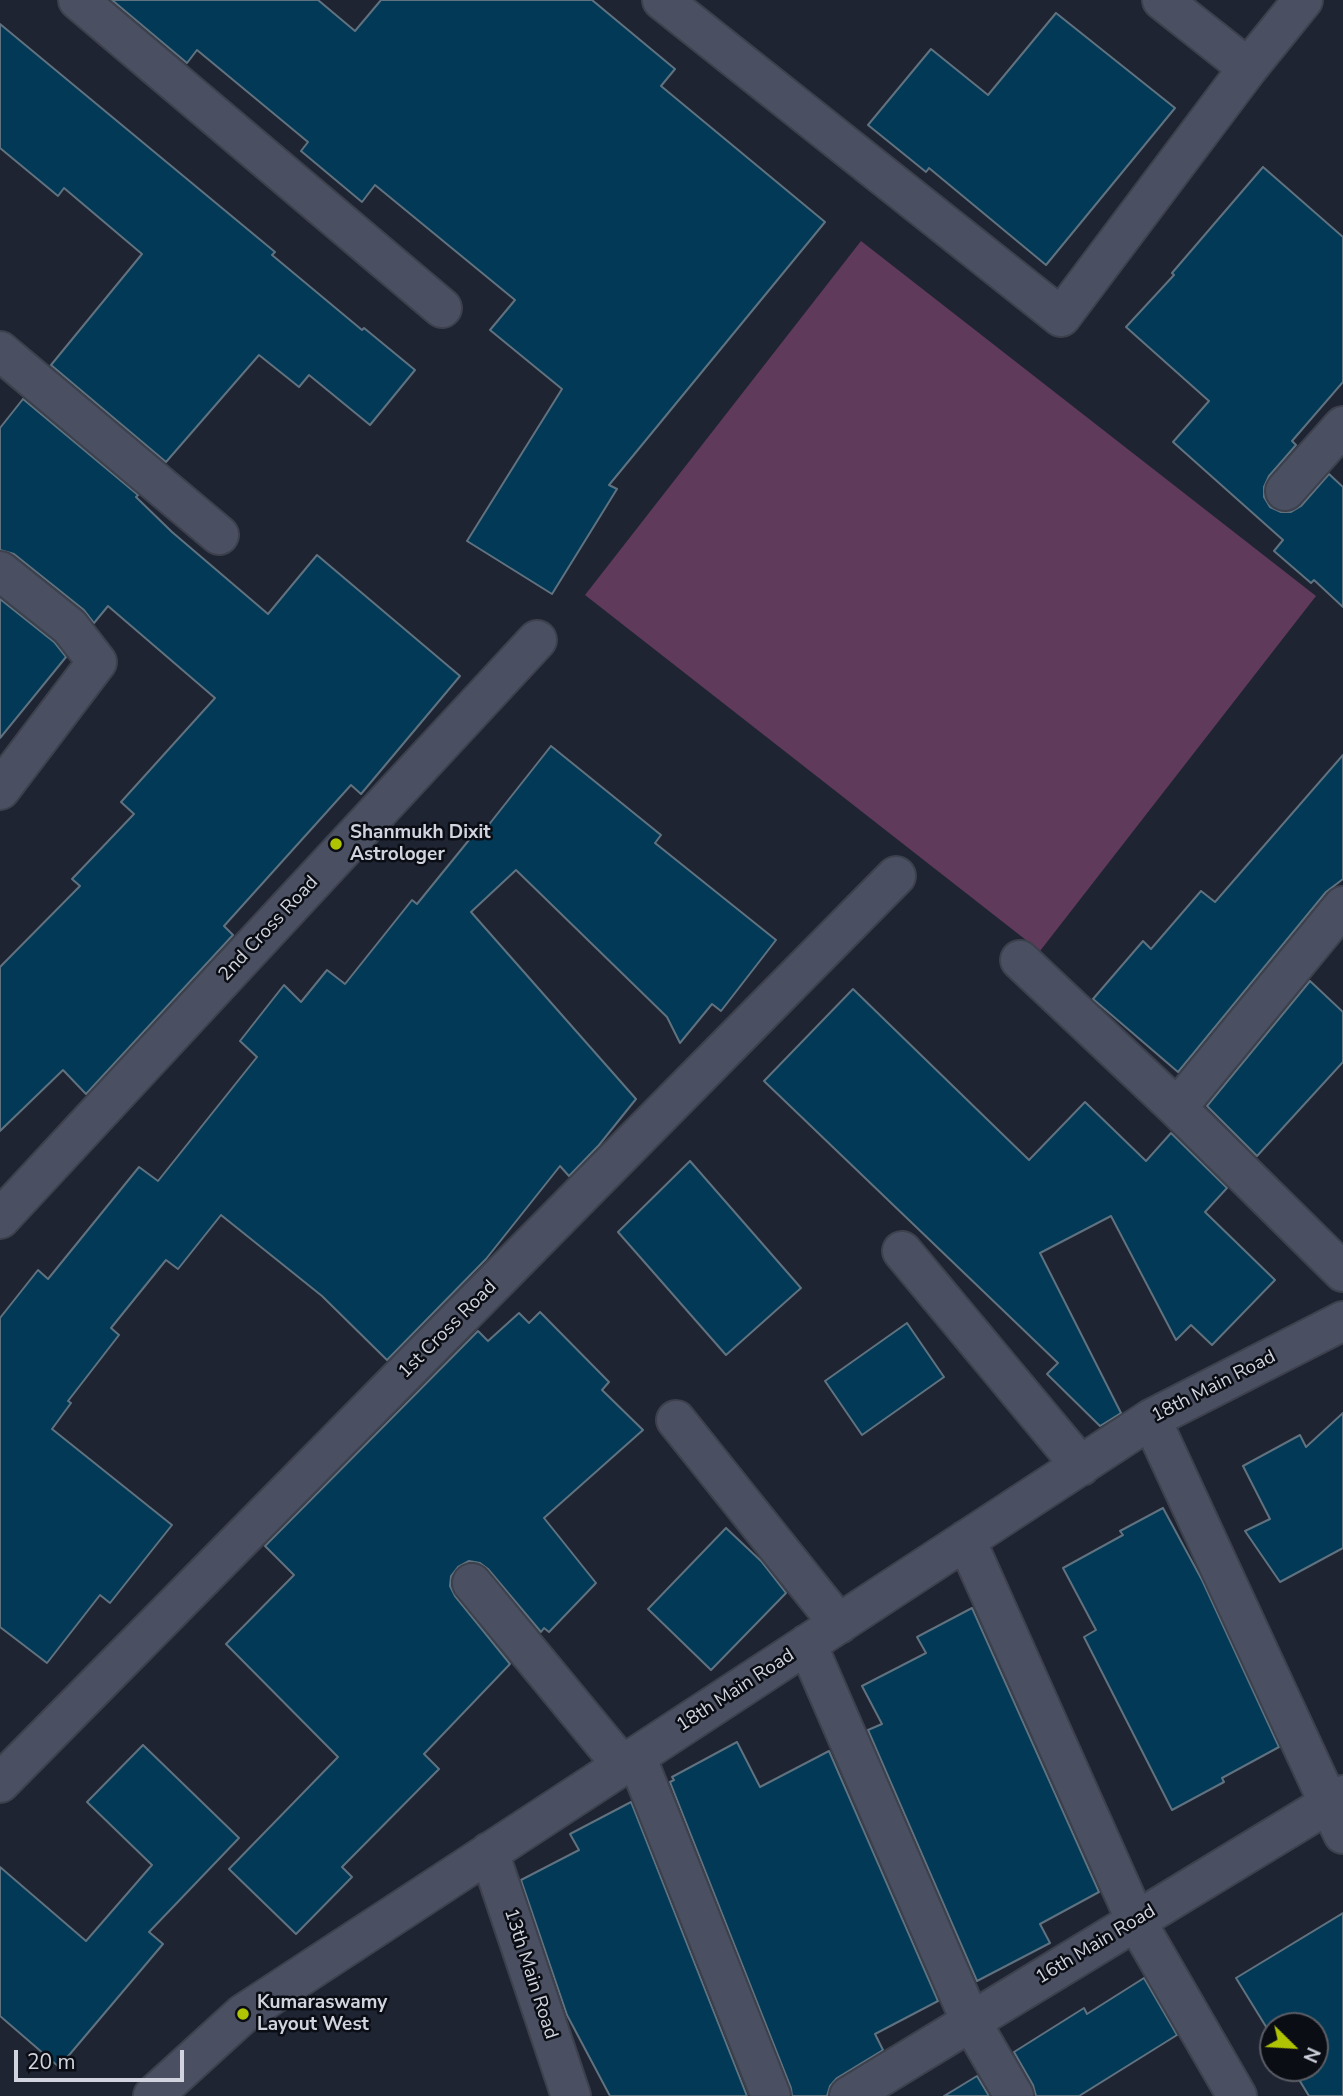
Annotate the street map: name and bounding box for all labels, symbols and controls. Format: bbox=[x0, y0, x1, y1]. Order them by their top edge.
place label: Shanmukh Dixit Astrologer bbox=[350, 822, 491, 866]
marker: Shanmukh Dixit Astrologer bbox=[328, 836, 344, 852]
street label: 2nd Cross Road bbox=[214, 872, 324, 986]
street label: 1st Cross Road bbox=[394, 1276, 502, 1384]
street label: 18th Main Road bbox=[1148, 1346, 1280, 1428]
street label: 18th Main Road bbox=[673, 1644, 799, 1738]
street label: 16th Main Road bbox=[1032, 1900, 1160, 1990]
street label: 13th Main Road bbox=[498, 1906, 562, 2042]
place label: Kumaraswamy Layout West bbox=[257, 1992, 387, 2036]
marker: Kumaraswamy Layout West bbox=[235, 2006, 251, 2022]
north arrow bbox=[1259, 2012, 1329, 2082]
scale bar bbox=[18, 2036, 187, 2080]
text: N bbox=[1297, 2043, 1326, 2067]
text: 20 m bbox=[27, 2048, 76, 2076]

